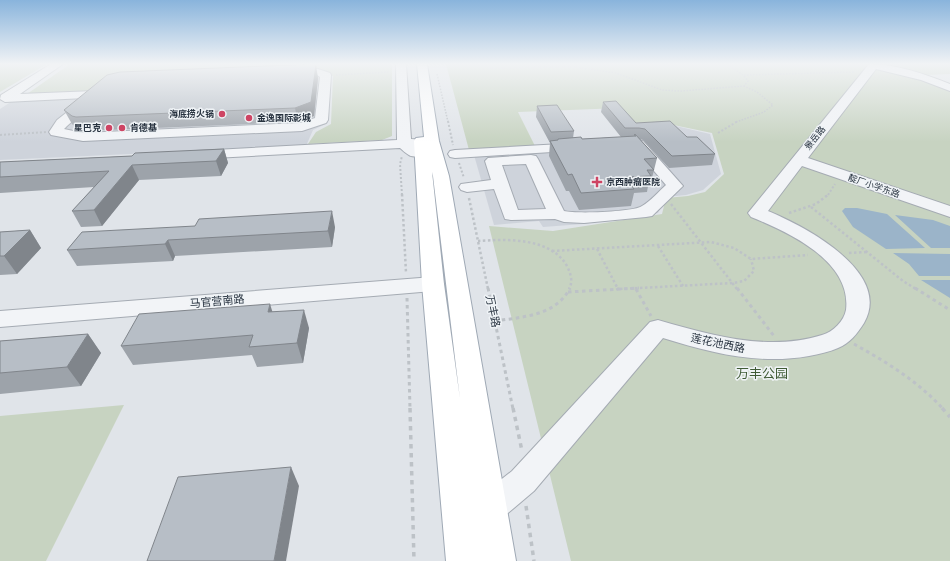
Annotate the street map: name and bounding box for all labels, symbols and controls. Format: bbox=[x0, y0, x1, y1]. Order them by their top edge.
place label: 海底捞火锅 bbox=[169, 109, 214, 120]
marker: 海底捞火锅 bbox=[217, 109, 227, 119]
place label: 金逸国际影城 bbox=[257, 112, 311, 124]
marker: 金逸国际影城 bbox=[244, 113, 254, 123]
place label: 肯德基 bbox=[130, 122, 157, 134]
place label: 星巴克 bbox=[74, 123, 101, 134]
marker: 星巴克 bbox=[104, 123, 114, 133]
marker: 肯德基 bbox=[117, 123, 127, 133]
street label: 景岳路 bbox=[803, 124, 828, 152]
street label: 靛厂小学东路 bbox=[847, 172, 901, 200]
marker: 京西肿瘤医院 bbox=[591, 176, 603, 188]
place label: 京西肿瘤医院 bbox=[606, 177, 660, 188]
street label: 马官营南路 bbox=[189, 293, 245, 310]
street label: 万丰路 bbox=[483, 294, 502, 329]
street label: 莲花池西路 bbox=[690, 331, 746, 356]
park label: 万丰公园 bbox=[736, 366, 788, 382]

